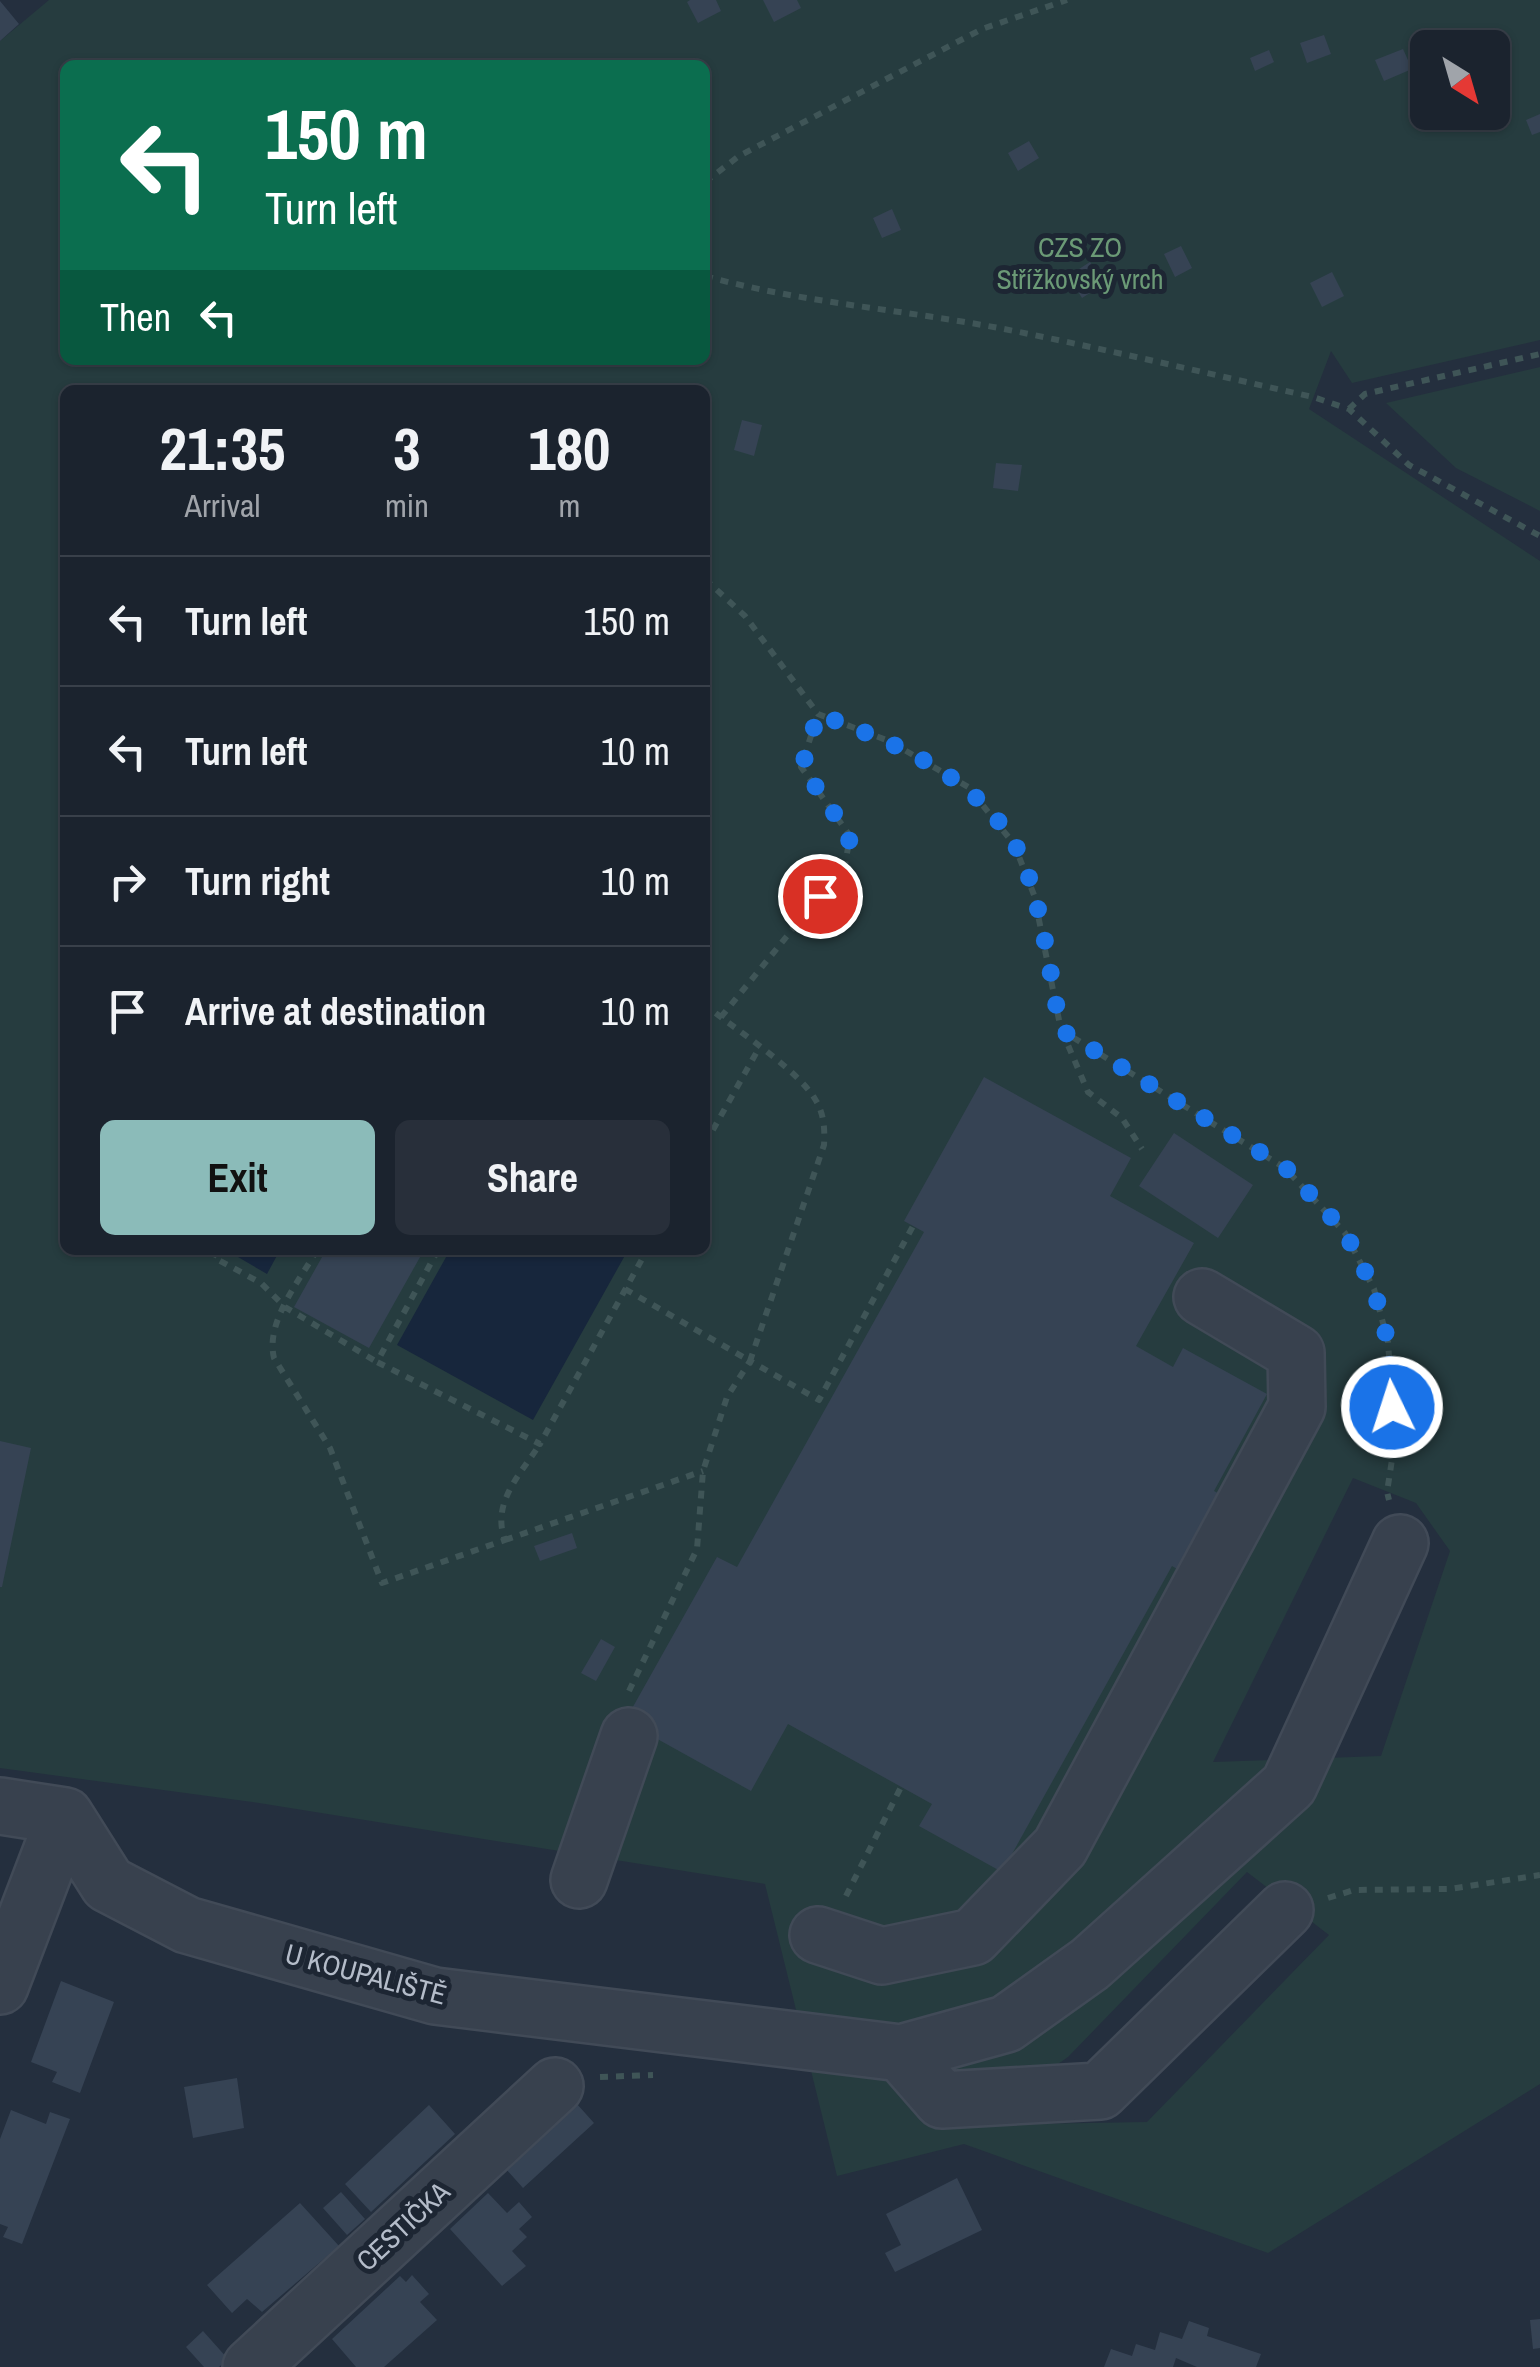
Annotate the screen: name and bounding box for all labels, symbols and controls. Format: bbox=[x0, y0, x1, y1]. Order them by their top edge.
north arrow bbox=[1410, 30, 1510, 130]
map controls bbox=[1410, 30, 1510, 130]
text: 150 m bbox=[265, 87, 428, 181]
icon: left bbox=[100, 100, 230, 230]
text: Turn left bbox=[265, 177, 397, 238]
park label: CZS ZO Střížkovský vrch bbox=[996, 228, 1164, 298]
icon: left bbox=[191, 290, 246, 345]
text: Then bbox=[100, 292, 171, 343]
text: 21:35 bbox=[160, 408, 285, 489]
text: 3 bbox=[393, 408, 421, 489]
text: 180 bbox=[528, 408, 610, 489]
text: Arrival bbox=[185, 484, 260, 527]
text: min bbox=[385, 484, 429, 527]
text: m bbox=[558, 484, 580, 527]
icon: left bbox=[100, 594, 155, 649]
text: Turn left bbox=[185, 596, 307, 647]
text: 150 m bbox=[583, 596, 670, 647]
icon: left bbox=[100, 724, 155, 779]
text: Turn left bbox=[185, 726, 307, 777]
text: 10 m bbox=[601, 726, 670, 777]
icon: right bbox=[100, 854, 155, 909]
pin bbox=[778, 854, 863, 939]
text: Turn right bbox=[185, 856, 330, 907]
text: 10 m bbox=[601, 856, 670, 907]
icon: arrive bbox=[793, 869, 848, 924]
icon: arrive bbox=[100, 984, 155, 1039]
text: Arrive at destination bbox=[185, 986, 486, 1037]
text: 10 m bbox=[601, 986, 670, 1037]
button: Exit bbox=[100, 1120, 375, 1235]
button: Share bbox=[395, 1120, 670, 1235]
position arrow bbox=[1340, 1355, 1444, 1459]
street label: U KOUPALIŠTĚ bbox=[281, 1934, 451, 2014]
street label: CESTIČKA bbox=[348, 2172, 458, 2279]

